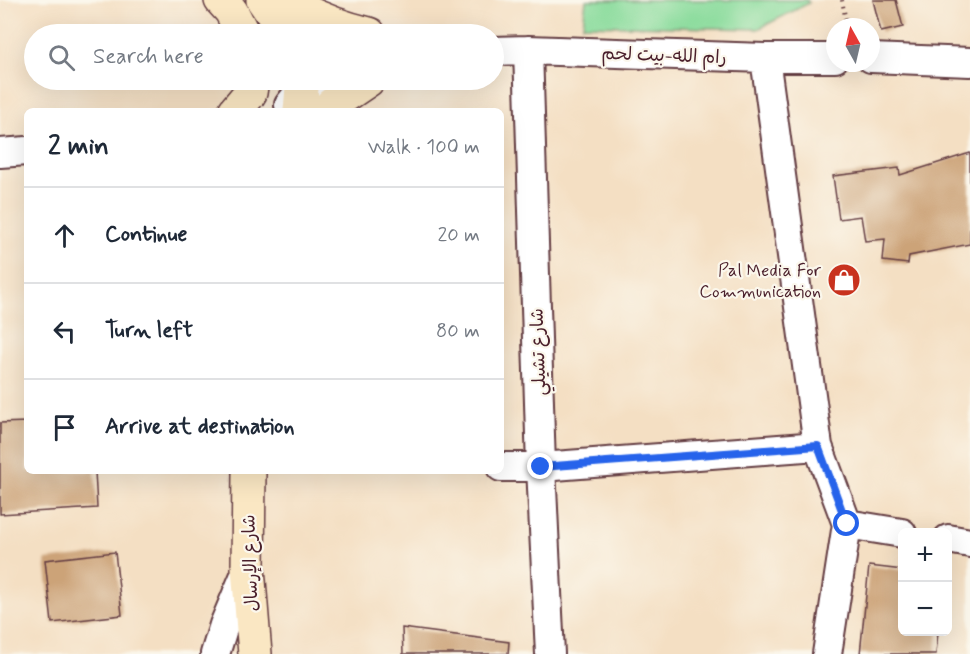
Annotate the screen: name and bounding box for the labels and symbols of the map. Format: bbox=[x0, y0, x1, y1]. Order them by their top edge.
north arrow bbox=[826, 18, 880, 72]
street label: رام الله-بيت لحم bbox=[601, 42, 727, 71]
place label: Pal Media For Communication bbox=[699, 259, 822, 304]
shop icon: Pal Media For Communication bbox=[826, 262, 862, 298]
street label: شارع تشيلي bbox=[525, 308, 556, 396]
route end bbox=[527, 453, 553, 479]
route start bbox=[833, 510, 859, 536]
street label: شارع الإرسال bbox=[237, 514, 265, 612]

